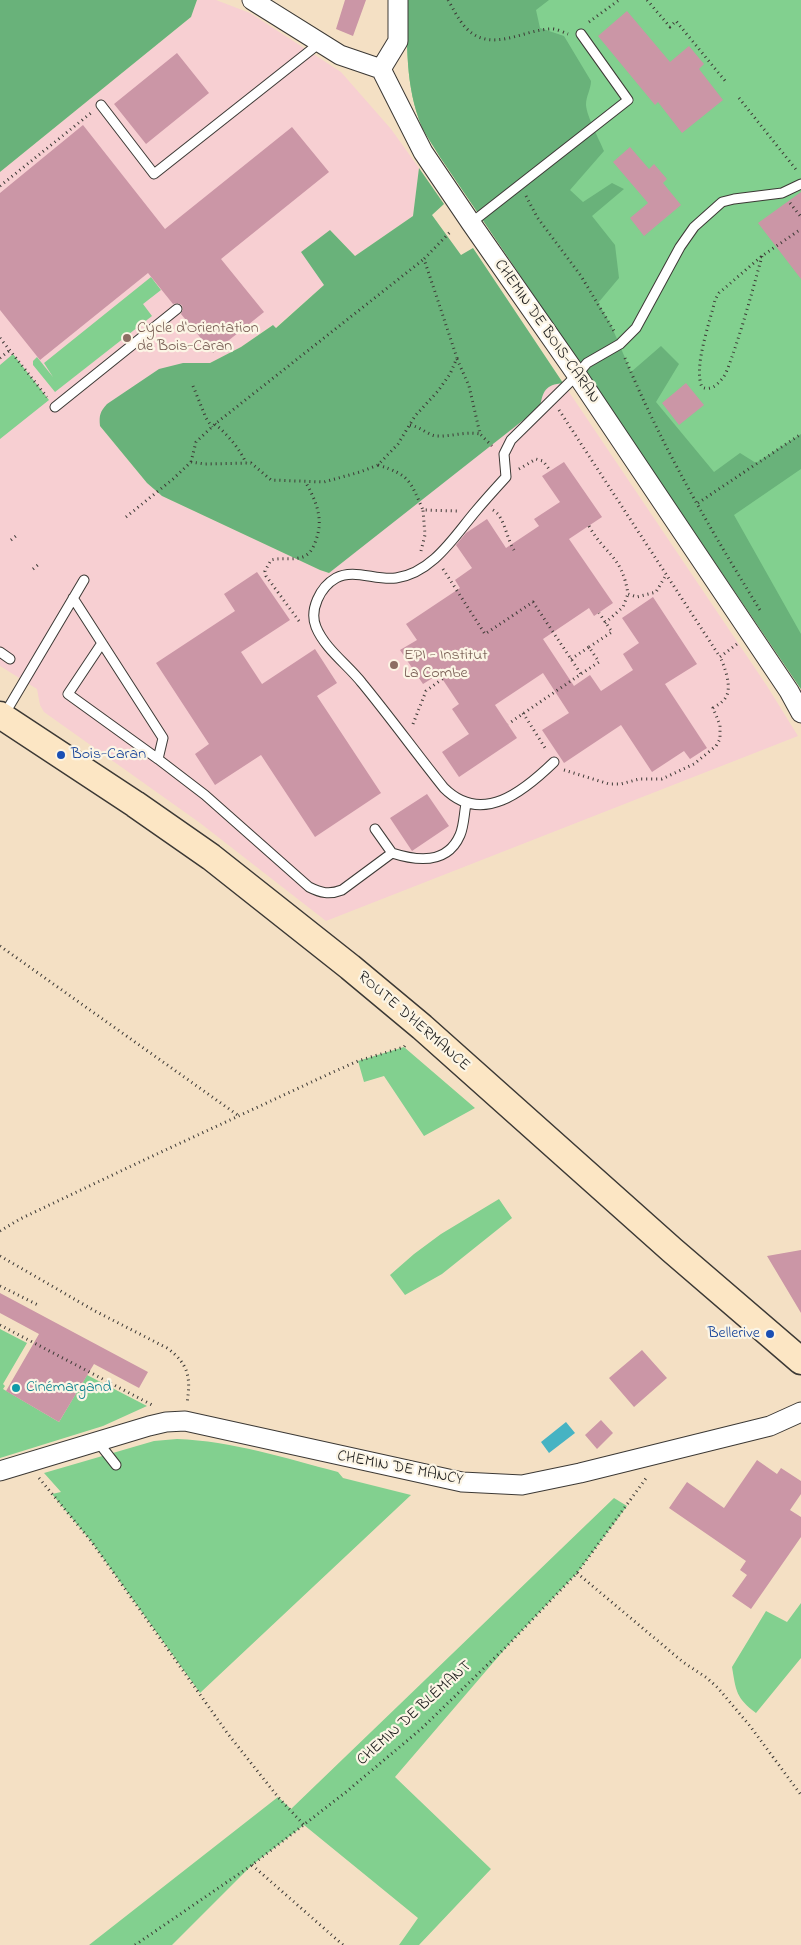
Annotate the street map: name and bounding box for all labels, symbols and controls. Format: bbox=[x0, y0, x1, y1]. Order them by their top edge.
street label: CHEMIN DE BOIS-CARAN bbox=[489, 256, 603, 408]
place label: Cycle d'Orientation de Bois-Caran bbox=[137, 319, 259, 357]
marker: Cycle d'Orientation de Bois-Caran bbox=[121, 332, 133, 344]
place label: EPI - Institut La Combe bbox=[404, 646, 488, 684]
marker: EPI - Institut La Combe bbox=[388, 659, 400, 671]
place label: Bois-Caran bbox=[71, 745, 146, 765]
marker: Bois-Caran bbox=[55, 749, 67, 761]
street label: ROUTE D'HERMANCE bbox=[353, 968, 473, 1076]
place label: Bellerive bbox=[708, 1324, 760, 1344]
marker: Bellerive bbox=[764, 1328, 776, 1340]
place label: Cinémargand bbox=[26, 1378, 111, 1398]
marker: Cinémargand bbox=[10, 1382, 22, 1394]
street label: CHEMIN DE MANCY bbox=[335, 1447, 465, 1491]
street label: CHEMIN DE BLÉMANT bbox=[354, 1658, 476, 1770]

